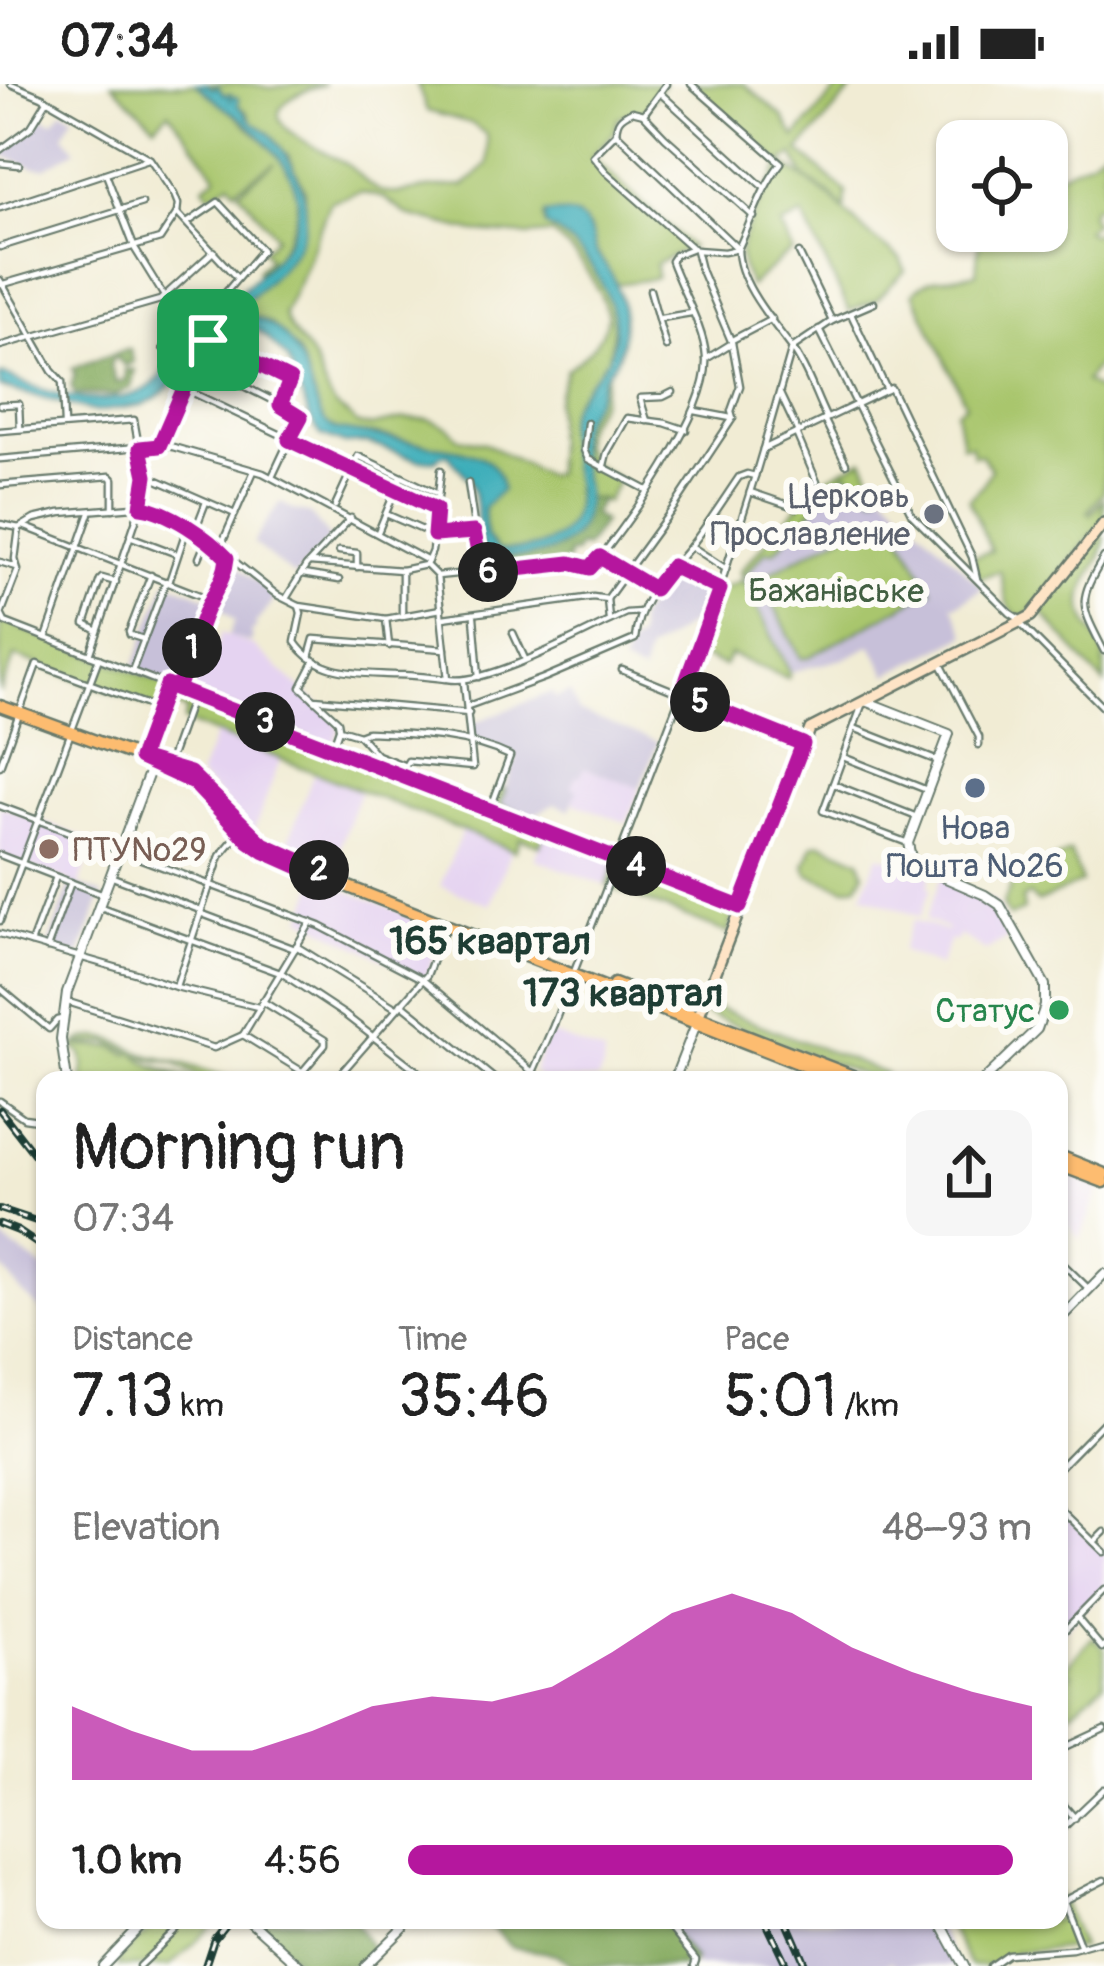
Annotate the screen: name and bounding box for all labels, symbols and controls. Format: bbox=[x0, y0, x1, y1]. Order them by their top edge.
text: 07:34 bbox=[60, 14, 178, 70]
map controls bbox=[936, 120, 1068, 252]
button: locate bbox=[936, 120, 1068, 252]
pin bbox=[157, 289, 259, 391]
icon: arrive bbox=[175, 307, 241, 373]
place label: Церковь Прославление bbox=[710, 476, 910, 555]
marker: Церковь Прославление bbox=[921, 501, 947, 527]
pin: 6 bbox=[458, 542, 518, 602]
text: 6 bbox=[478, 551, 498, 592]
park label: Бажанівське bbox=[748, 571, 924, 612]
pin: 1 bbox=[162, 618, 222, 678]
text: 1 bbox=[186, 627, 198, 668]
pin: 5 bbox=[670, 672, 730, 732]
text: 5 bbox=[691, 681, 709, 722]
pin: 3 bbox=[235, 692, 295, 752]
text: 3 bbox=[256, 701, 274, 742]
marker: Нова Пошта №26 bbox=[962, 775, 988, 801]
place label: Нова Пошта №26 bbox=[886, 808, 1064, 887]
place label: ПТУ№29 bbox=[73, 830, 206, 871]
marker: ПТУ№29 bbox=[36, 836, 62, 862]
pin: 4 bbox=[606, 836, 666, 896]
pin: 2 bbox=[289, 840, 349, 900]
text: 4 bbox=[626, 845, 646, 886]
text: 2 bbox=[310, 849, 328, 890]
district label: 165 квартал bbox=[389, 917, 591, 966]
district label: 173 квартал bbox=[523, 969, 723, 1018]
place label: Статус bbox=[935, 991, 1035, 1032]
marker: Статус bbox=[1046, 997, 1072, 1023]
text: Morning run bbox=[72, 1107, 406, 1190]
button: share bbox=[906, 1110, 1032, 1236]
text: 07:34 bbox=[72, 1194, 174, 1243]
text: Distance bbox=[72, 1319, 193, 1360]
text: Time bbox=[398, 1319, 467, 1360]
text: Pace bbox=[724, 1319, 789, 1360]
text: 7.13 bbox=[72, 1360, 174, 1435]
text: 35:46 bbox=[398, 1360, 550, 1435]
text: 5:01 bbox=[724, 1360, 837, 1435]
text: km bbox=[174, 1385, 224, 1426]
text: /km bbox=[837, 1385, 899, 1426]
text: Elevation bbox=[72, 1503, 221, 1552]
text: 48–93 m bbox=[882, 1503, 1032, 1552]
text: 1.0 km bbox=[72, 1836, 182, 1885]
text: 4:56 bbox=[264, 1836, 341, 1885]

